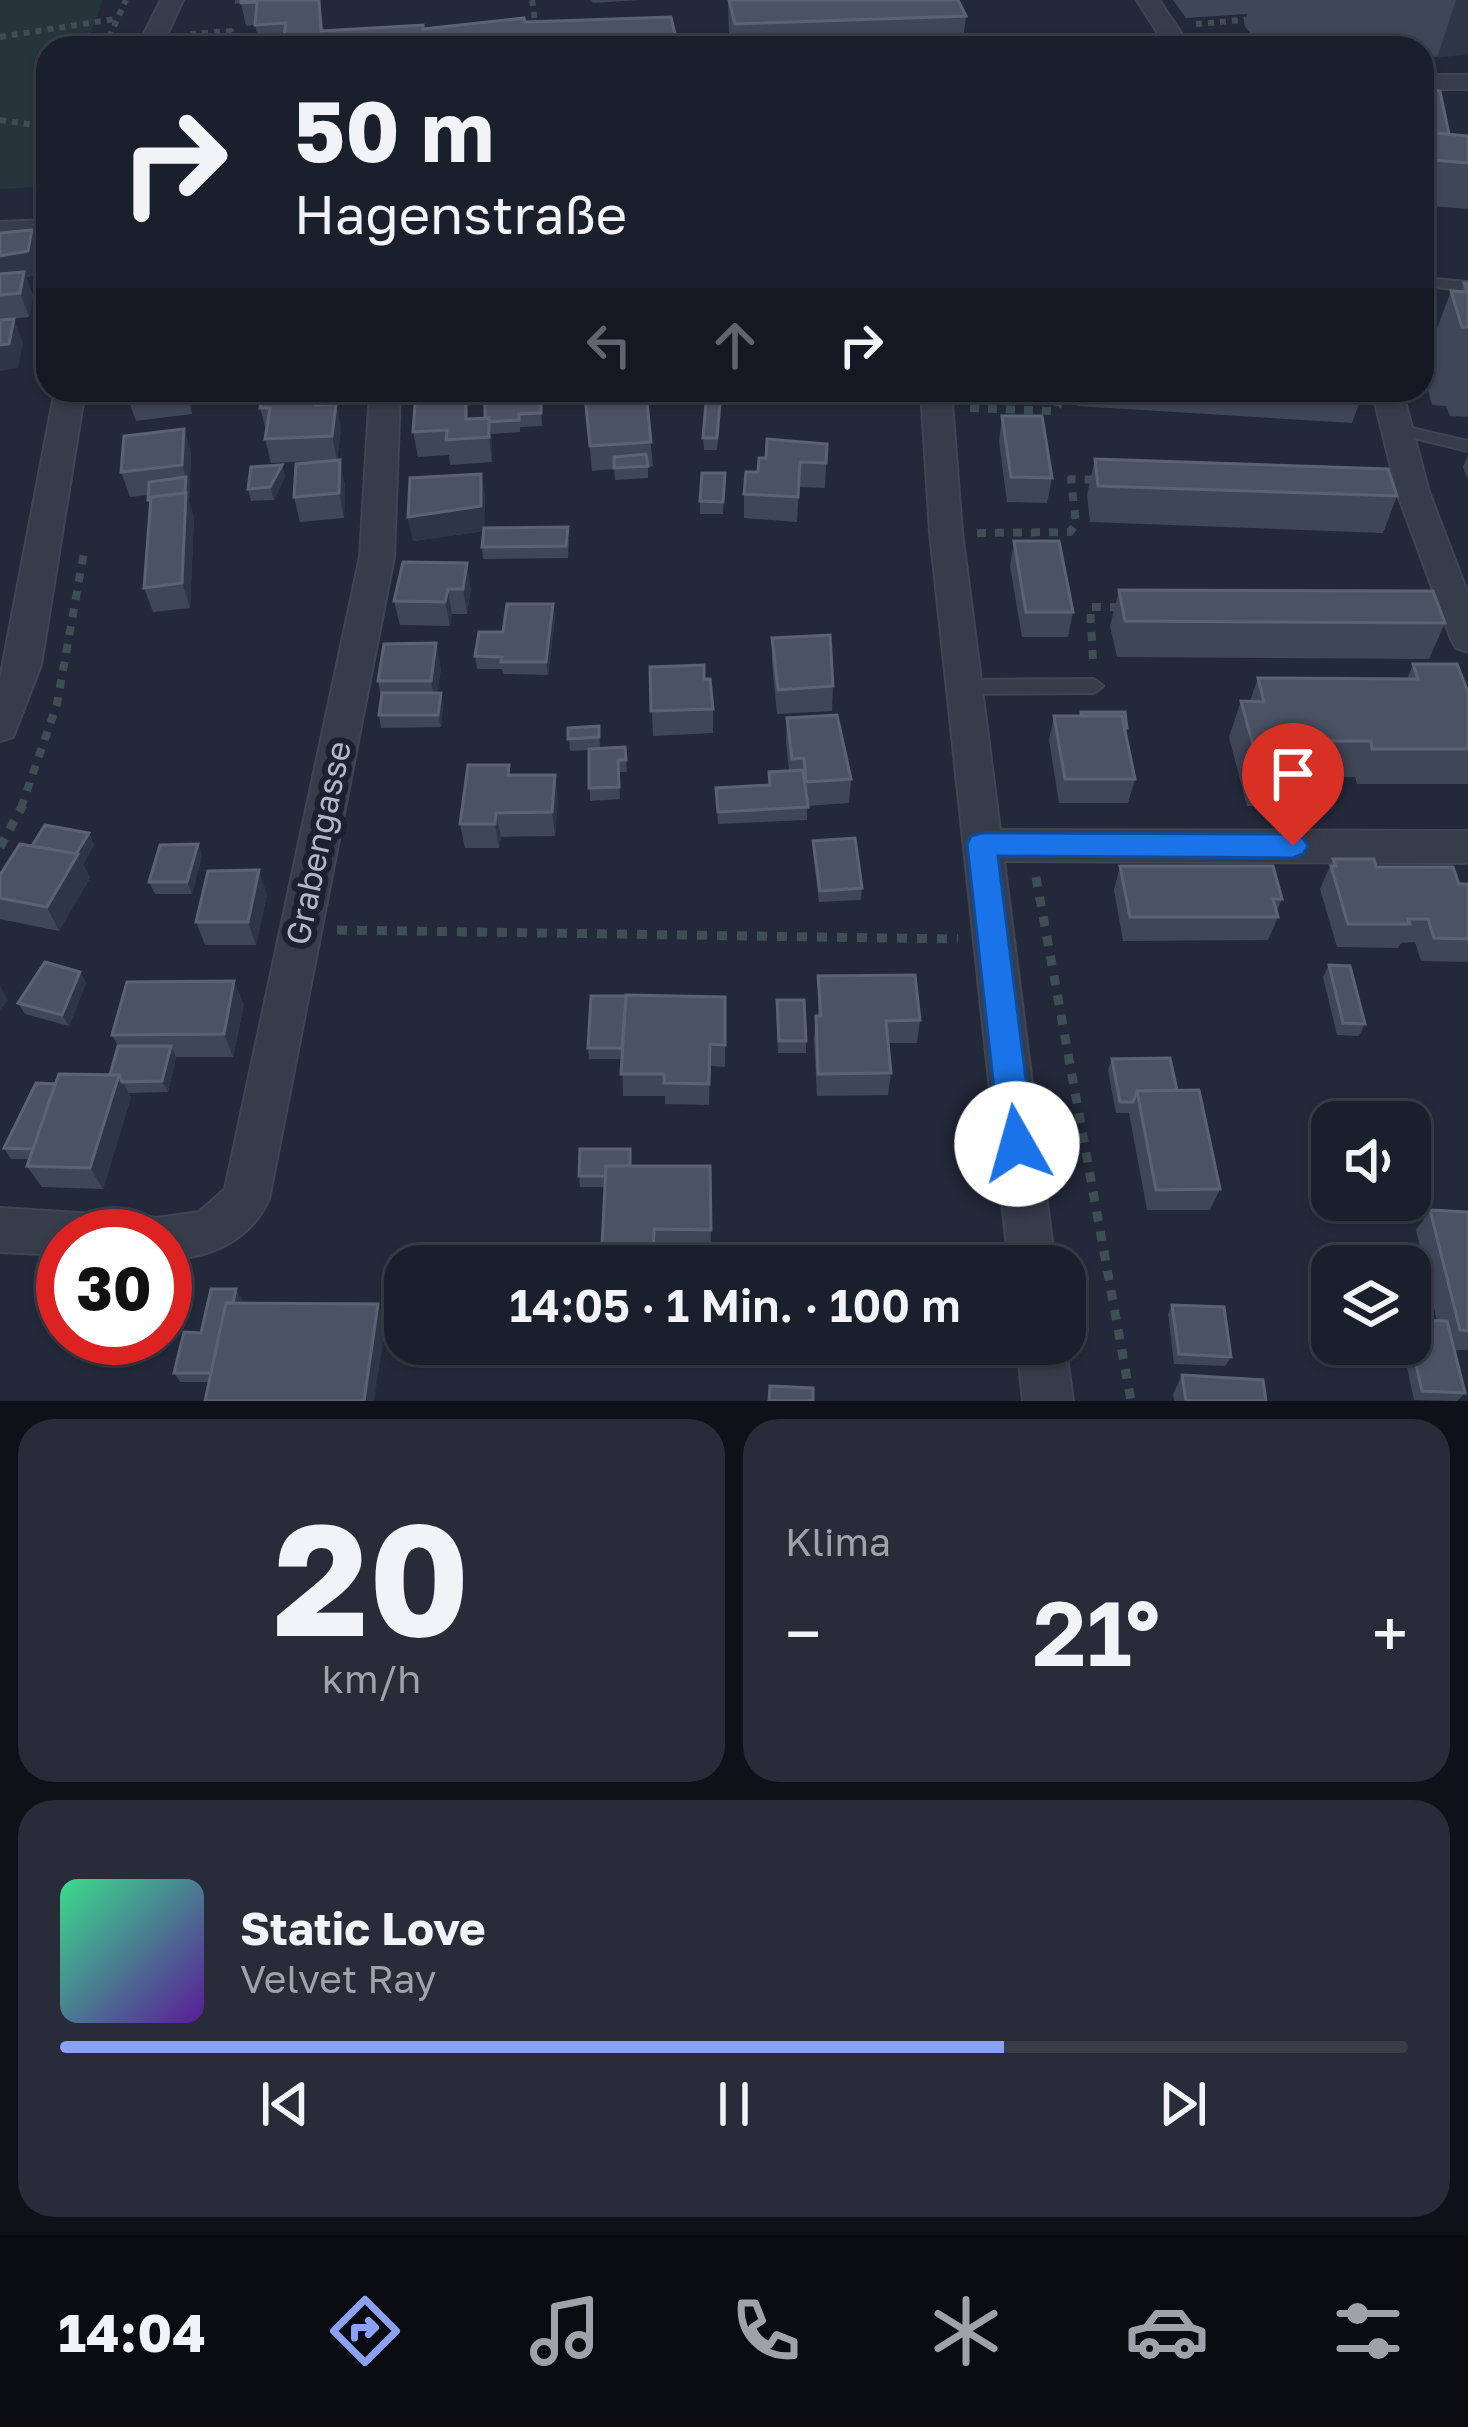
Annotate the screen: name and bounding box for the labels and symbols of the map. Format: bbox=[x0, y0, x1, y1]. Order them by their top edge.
pin bbox=[1242, 723, 1344, 846]
street label: Grabengasse bbox=[277, 737, 358, 948]
position arrow bbox=[954, 1081, 1080, 1207]
speed limit sign: 30 bbox=[36, 1209, 192, 1365]

